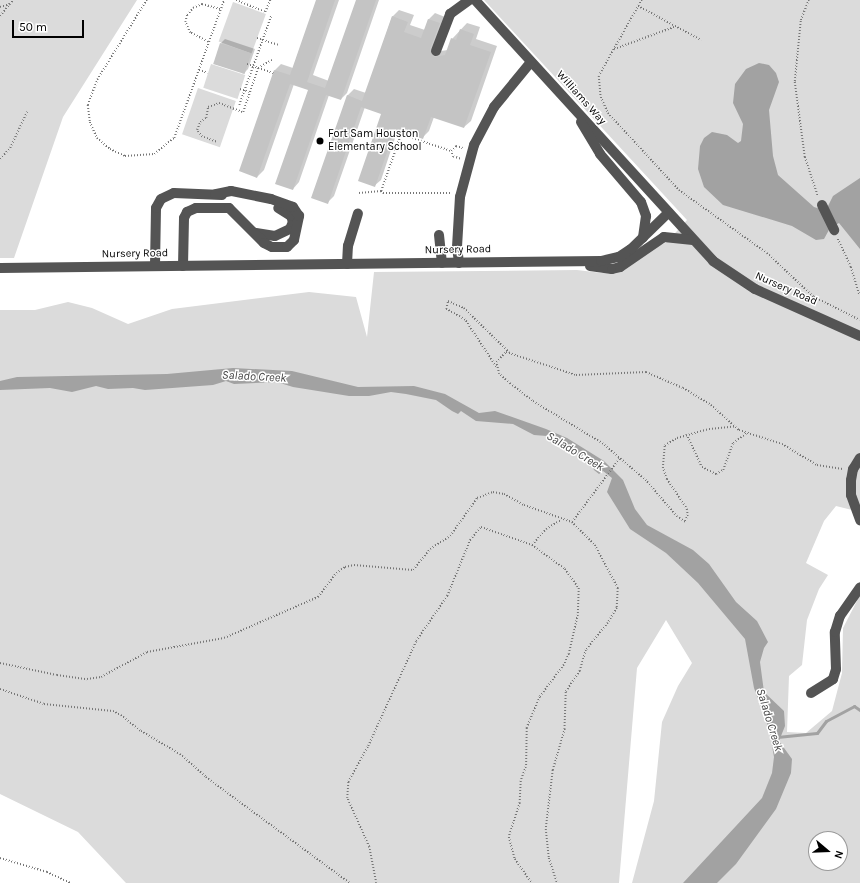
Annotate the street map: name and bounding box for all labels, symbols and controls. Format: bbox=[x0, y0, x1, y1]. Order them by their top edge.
scale bar bbox=[14, 12, 86, 38]
text: 50 m bbox=[19, 20, 47, 34]
street label: Williams Way bbox=[553, 68, 609, 128]
place label: Fort Sam Houston Elementary School bbox=[328, 128, 421, 154]
marker: Fort Sam Houston Elementary School bbox=[315, 136, 325, 146]
street label: Nursery Road bbox=[425, 243, 491, 257]
street label: Nursery Road bbox=[102, 247, 168, 261]
street label: Nursery Road bbox=[753, 269, 819, 309]
water label: Salado Creek bbox=[221, 368, 287, 386]
water label: Salado Creek bbox=[544, 429, 606, 475]
water label: Salado Creek bbox=[753, 687, 785, 753]
north arrow bbox=[808, 831, 848, 871]
text: N bbox=[831, 849, 846, 861]

